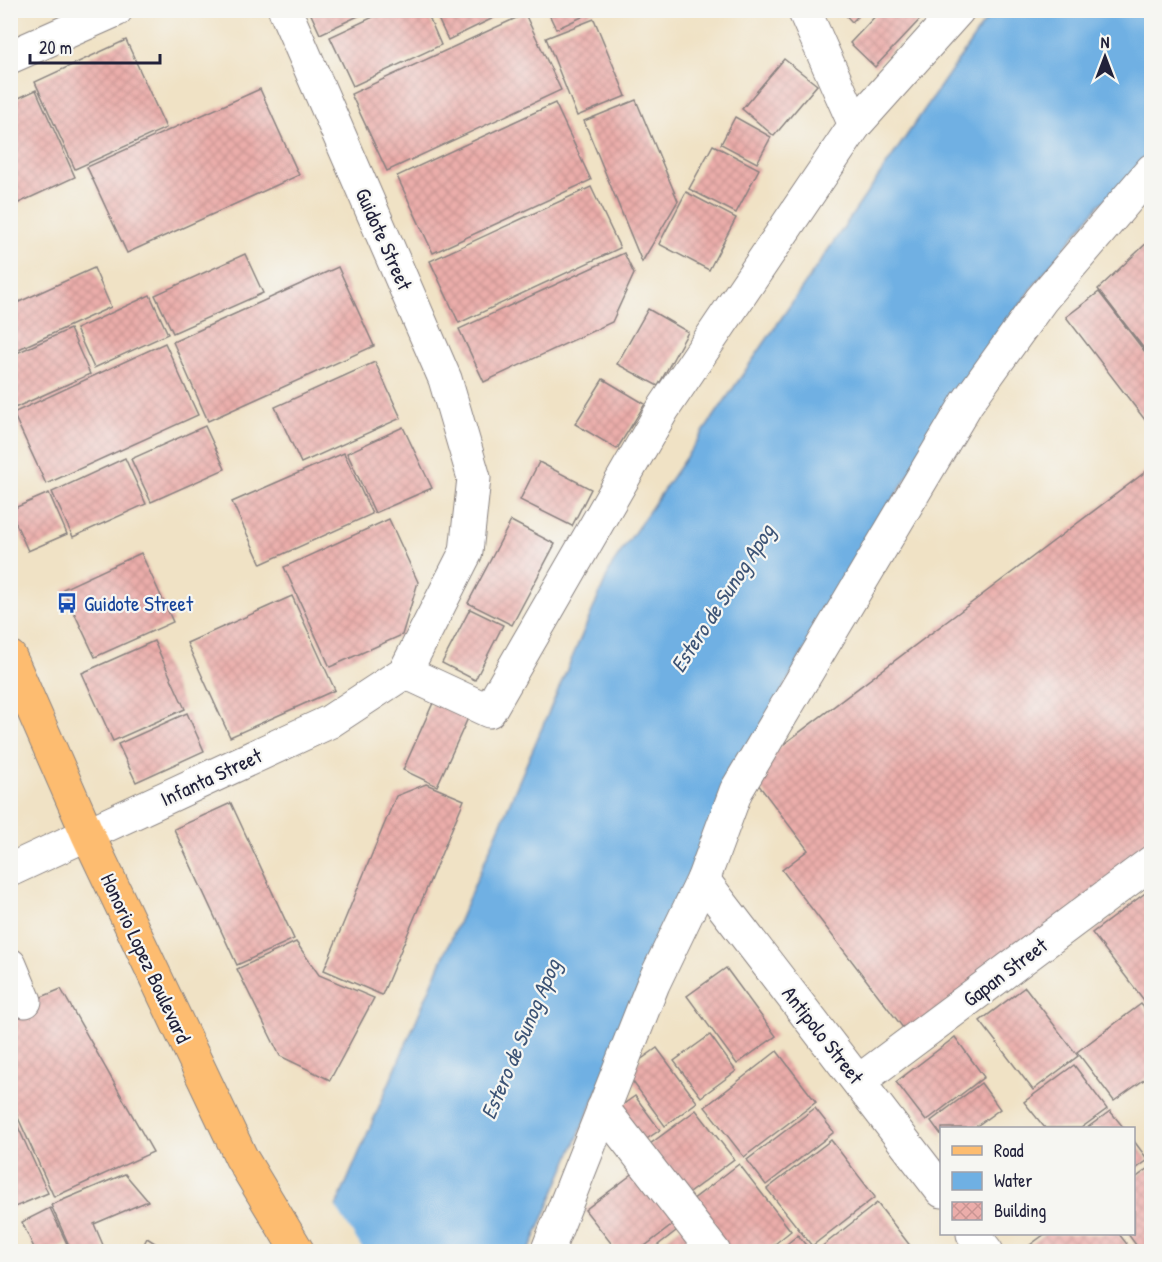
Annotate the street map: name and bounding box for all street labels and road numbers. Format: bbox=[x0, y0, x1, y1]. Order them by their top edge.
street label: Guidote Street bbox=[349, 183, 420, 295]
street label: Infanta Street bbox=[156, 741, 267, 813]
street label: Honorio Lopez Boulevard bbox=[94, 868, 198, 1048]
street label: Gapan Street bbox=[957, 930, 1054, 1013]
street label: Antipolo Street bbox=[776, 980, 871, 1091]

